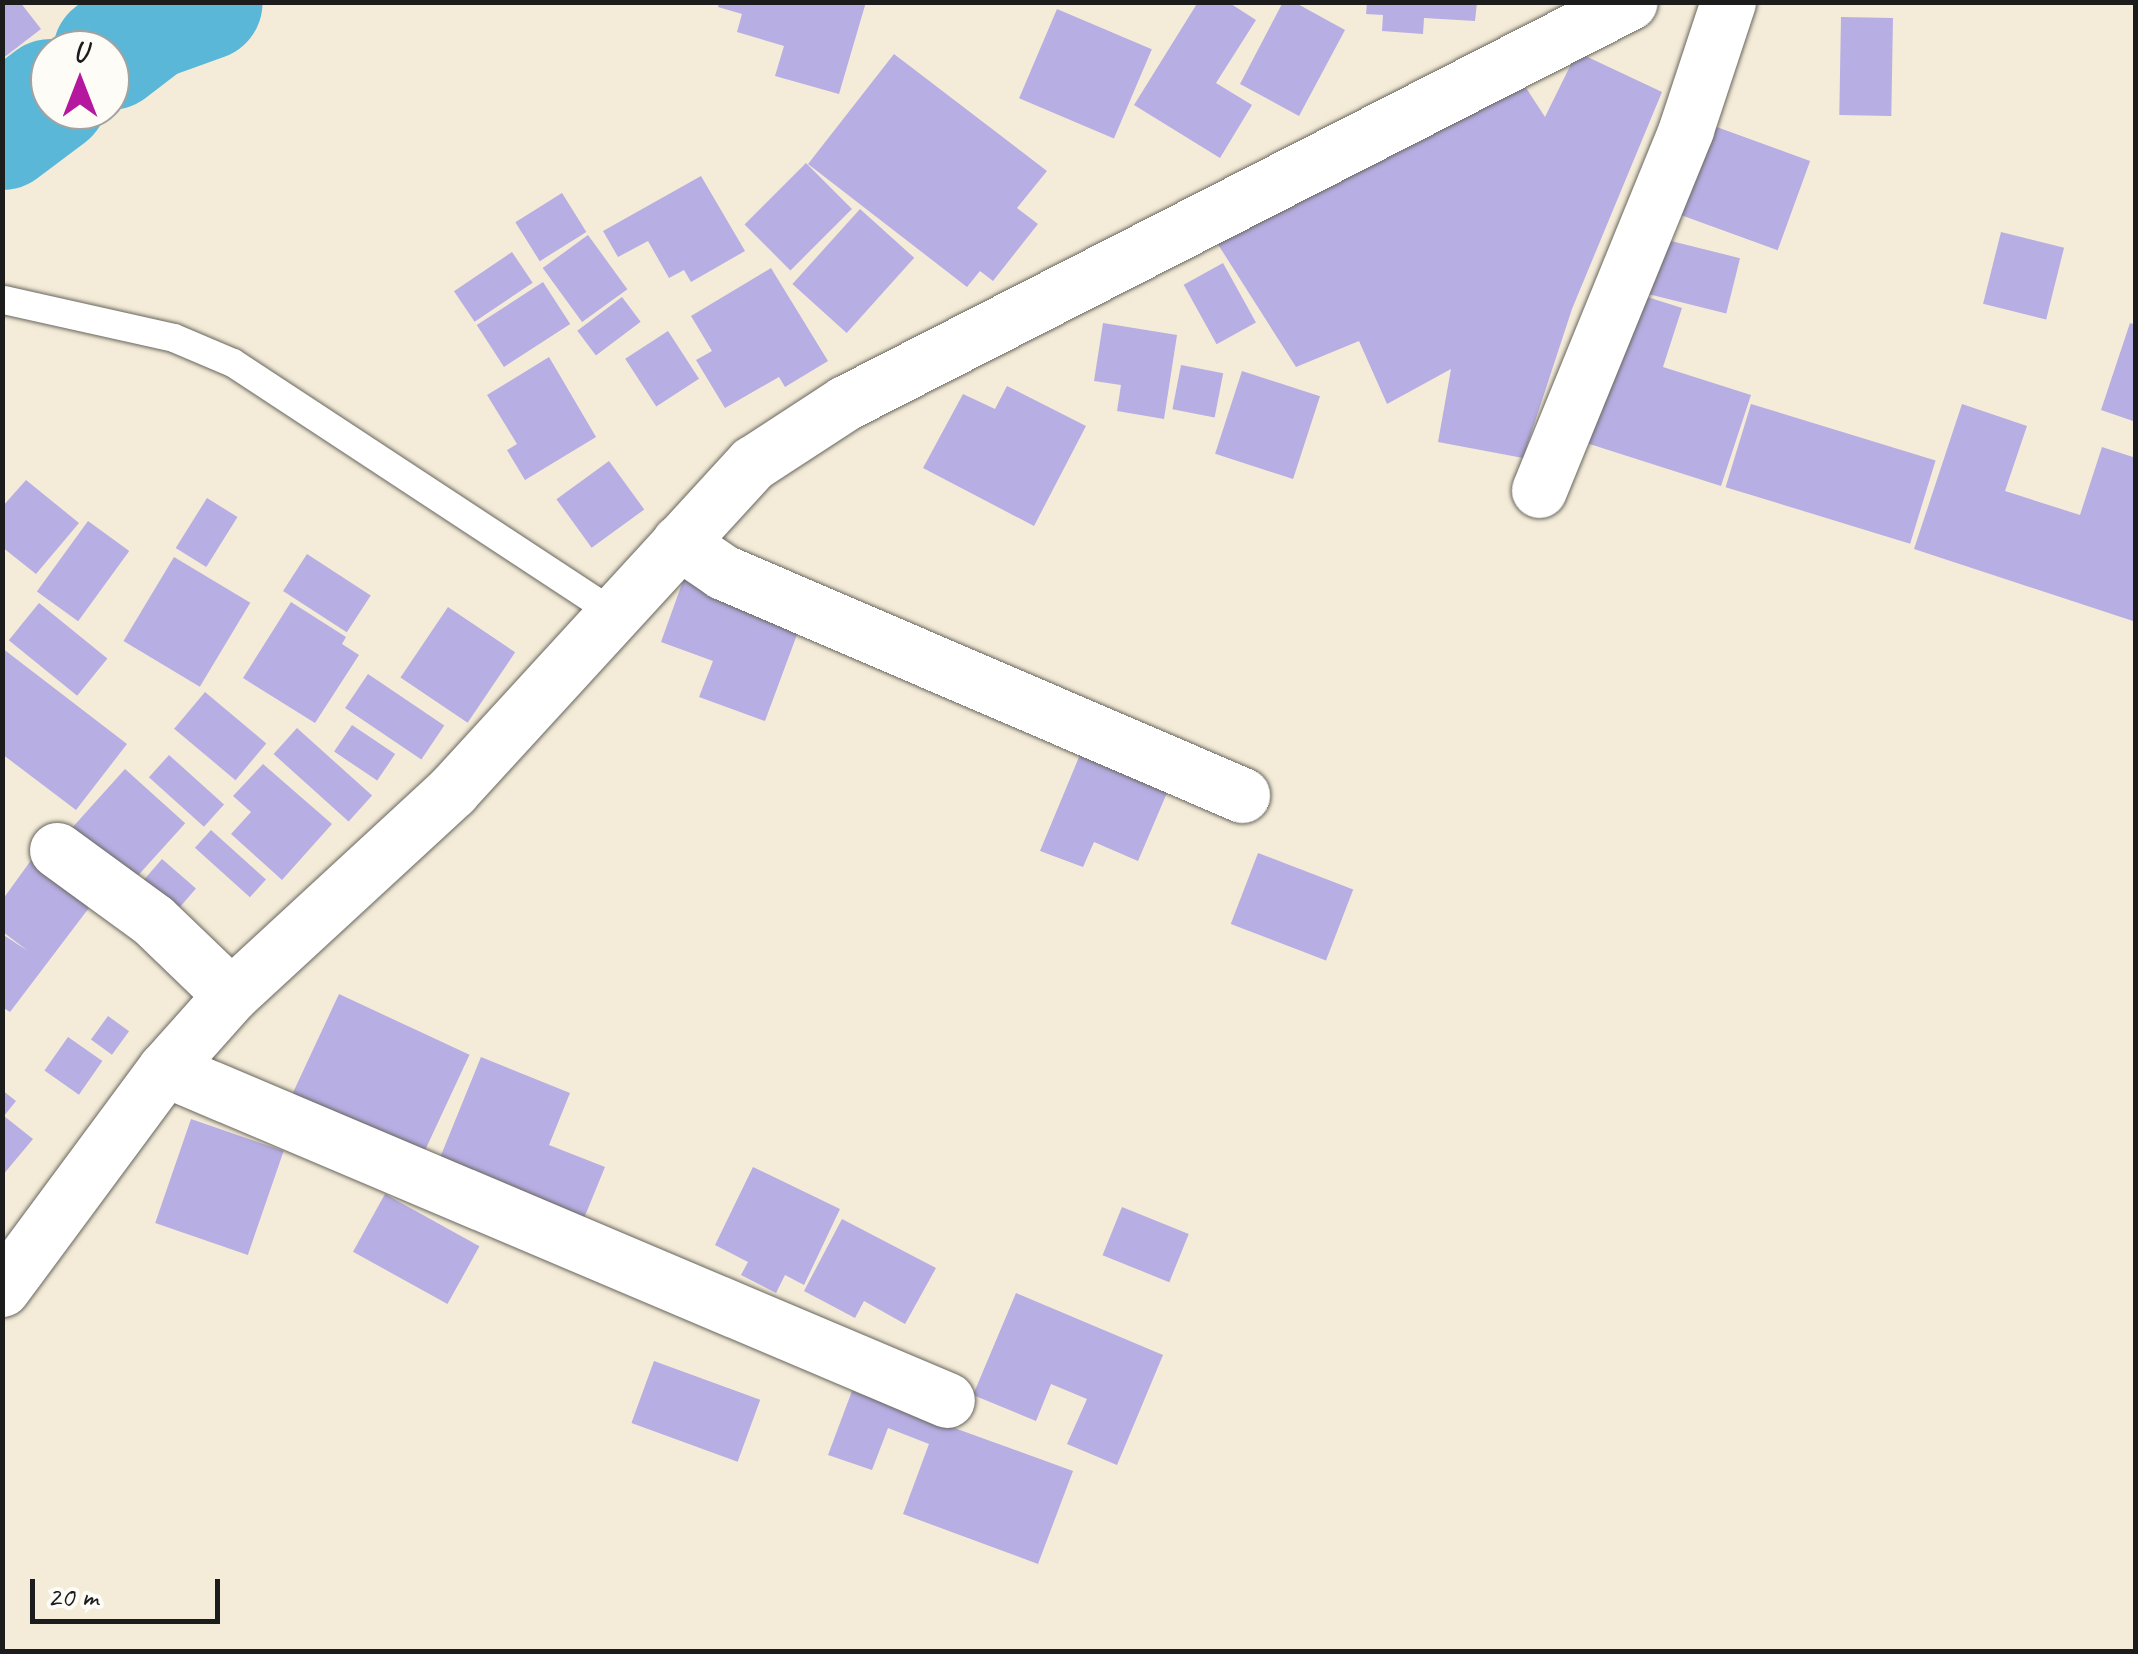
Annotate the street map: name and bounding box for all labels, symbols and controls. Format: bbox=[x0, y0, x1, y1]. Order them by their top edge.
north arrow bbox=[30, 30, 130, 130]
text: U bbox=[73, 34, 87, 69]
scale bar bbox=[35, 1559, 225, 1621]
text: 20 m bbox=[47, 1577, 98, 1615]

